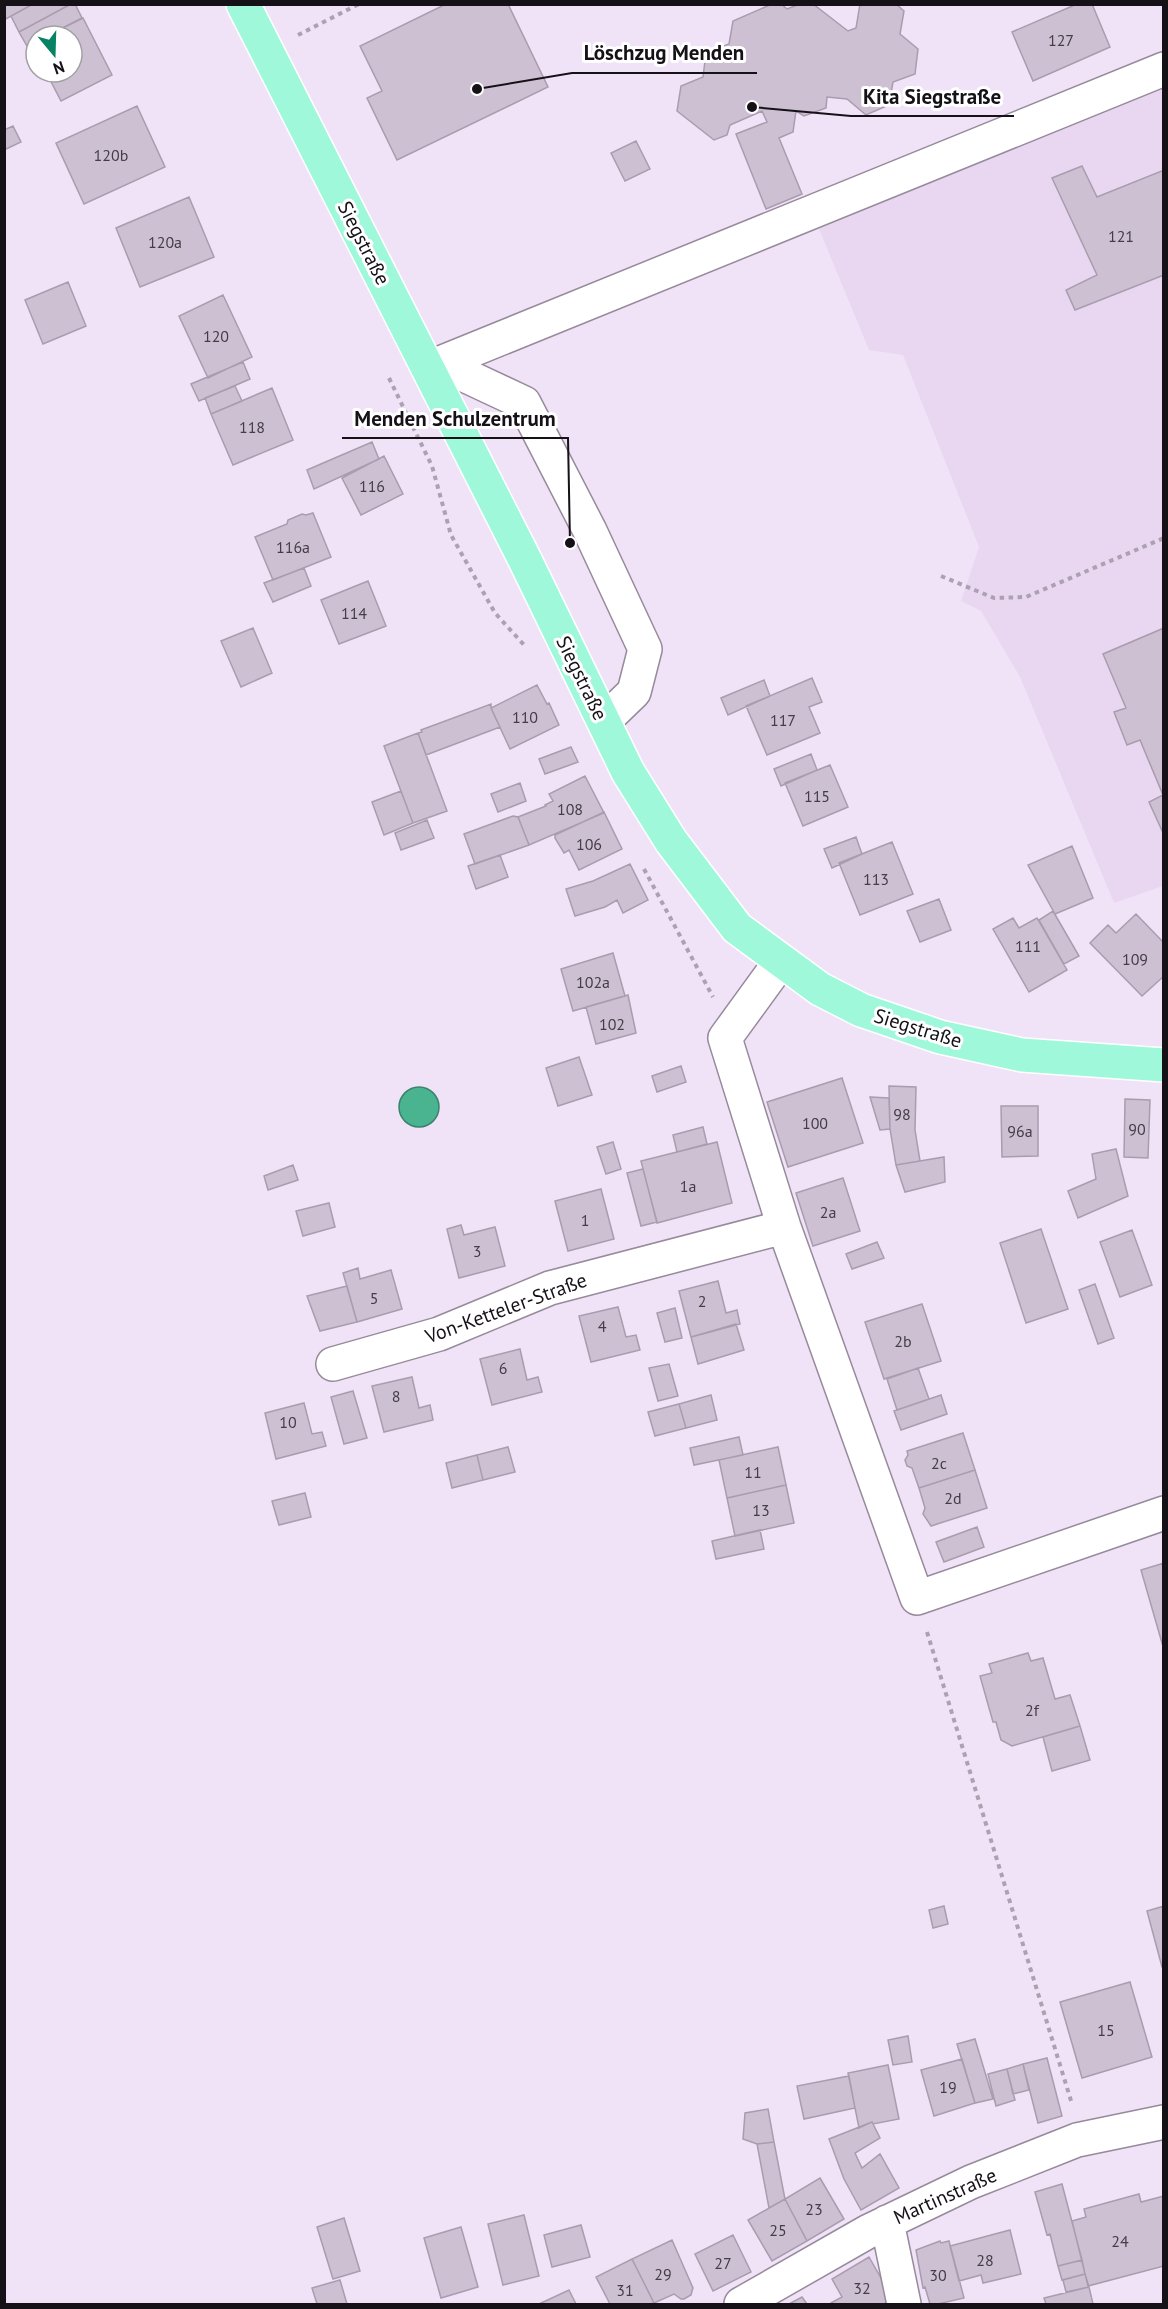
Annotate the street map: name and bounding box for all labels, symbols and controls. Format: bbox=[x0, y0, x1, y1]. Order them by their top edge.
north arrow bbox=[24, 24, 84, 84]
house number: 127 bbox=[1048, 30, 1074, 50]
callout: Löschzug Menden bbox=[572, 34, 757, 73]
text: Löschzug Menden bbox=[584, 39, 744, 66]
text: N bbox=[51, 57, 67, 79]
callout: Kita Siegstraße bbox=[851, 77, 1014, 116]
text: Kita Siegstraße bbox=[863, 83, 1001, 110]
house number: 120b bbox=[94, 145, 128, 165]
street label: Siegstraße bbox=[332, 197, 396, 289]
house number: 121 bbox=[1108, 226, 1134, 246]
house number: 120a bbox=[148, 232, 182, 252]
house number: 120 bbox=[203, 326, 229, 346]
callout: Menden Schulzentrum bbox=[342, 399, 568, 438]
text: Menden Schulzentrum bbox=[354, 405, 556, 432]
house number: 118 bbox=[239, 417, 265, 437]
house number: 116 bbox=[359, 476, 385, 496]
house number: 116a bbox=[276, 537, 310, 557]
house number: 114 bbox=[341, 603, 367, 623]
street label: Siegstraße bbox=[550, 632, 614, 724]
house number: 110 bbox=[512, 707, 538, 727]
house number: 117 bbox=[770, 710, 796, 730]
house number: 115 bbox=[804, 786, 830, 806]
house number: 108 bbox=[557, 799, 583, 819]
house number: 106 bbox=[576, 834, 602, 854]
house number: 113 bbox=[863, 869, 889, 889]
house number: 111 bbox=[1015, 936, 1041, 956]
house number: 109 bbox=[1122, 949, 1148, 969]
house number: 102a bbox=[576, 972, 610, 992]
street label: Siegstraße bbox=[871, 1002, 965, 1054]
house number: 102 bbox=[599, 1014, 625, 1034]
house number: 98 bbox=[893, 1104, 911, 1124]
house number: 100 bbox=[802, 1113, 828, 1133]
house number: 90 bbox=[1128, 1119, 1146, 1139]
house number: 96a bbox=[1007, 1121, 1033, 1141]
house number: 1a bbox=[680, 1176, 696, 1196]
house number: 2a bbox=[820, 1202, 836, 1222]
house number: 1 bbox=[581, 1210, 589, 1230]
house number: 3 bbox=[473, 1241, 481, 1261]
street label: Von-Ketteler-Straße bbox=[421, 1267, 590, 1350]
house number: 5 bbox=[370, 1288, 378, 1308]
house number: 2 bbox=[698, 1291, 706, 1311]
house number: 4 bbox=[598, 1316, 607, 1336]
house number: 2b bbox=[894, 1331, 912, 1351]
house number: 6 bbox=[499, 1358, 507, 1378]
house number: 8 bbox=[392, 1386, 400, 1406]
house number: 10 bbox=[279, 1412, 297, 1432]
house number: 2c bbox=[931, 1453, 947, 1473]
house number: 11 bbox=[744, 1462, 762, 1482]
house number: 2d bbox=[944, 1488, 962, 1508]
house number: 13 bbox=[752, 1500, 770, 1520]
house number: 2f bbox=[1025, 1700, 1040, 1720]
house number: 15 bbox=[1097, 2020, 1115, 2040]
house number: 19 bbox=[939, 2077, 957, 2097]
street label: Martinstraße bbox=[889, 2162, 1001, 2230]
house number: 23 bbox=[805, 2199, 823, 2219]
house number: 25 bbox=[769, 2220, 787, 2240]
house number: 24 bbox=[1111, 2231, 1129, 2251]
house number: 28 bbox=[976, 2250, 994, 2270]
house number: 27 bbox=[714, 2253, 732, 2273]
house number: 29 bbox=[654, 2264, 672, 2284]
house number: 30 bbox=[929, 2265, 947, 2285]
house number: 32 bbox=[853, 2278, 871, 2298]
house number: 31 bbox=[616, 2280, 634, 2300]

